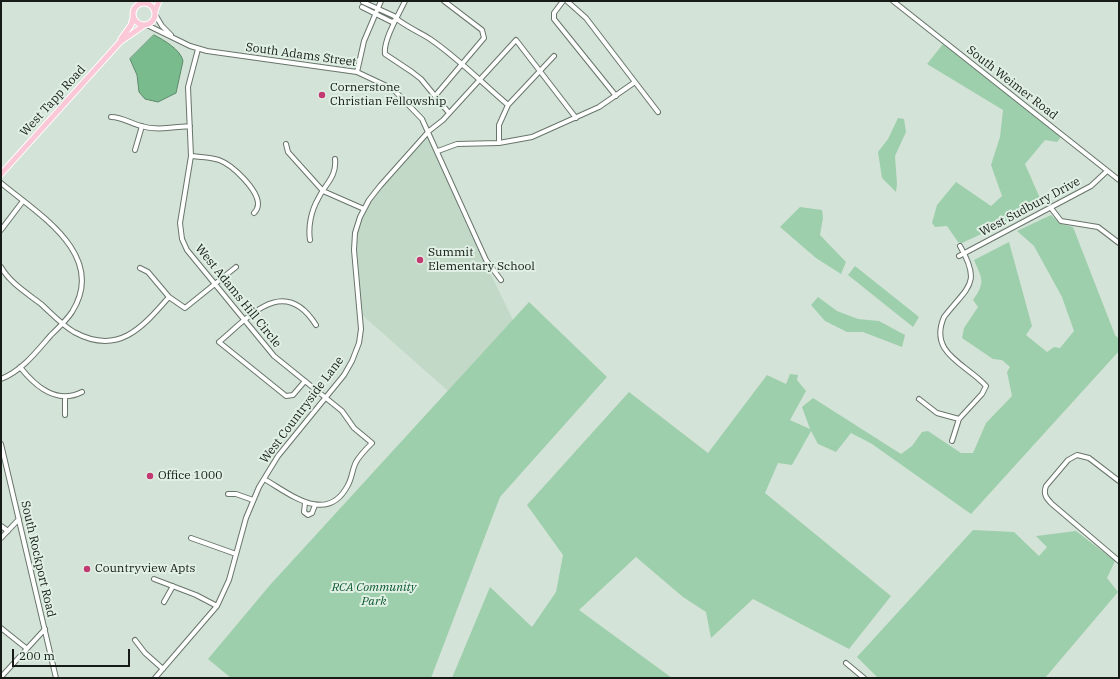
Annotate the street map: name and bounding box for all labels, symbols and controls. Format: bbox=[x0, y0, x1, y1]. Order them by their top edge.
street label: South Adams Street bbox=[245, 40, 357, 70]
street label: South Weimer Road bbox=[964, 43, 1060, 123]
street label: West Tapp Road bbox=[17, 63, 89, 139]
place label: Cornerstone Christian Fellowship bbox=[330, 81, 446, 109]
marker: Cornerstone Christian Fellowship bbox=[317, 90, 327, 100]
street label: West Sudbury Drive bbox=[977, 174, 1083, 240]
street label: West Adams Hill Circle bbox=[192, 241, 284, 351]
place label: Summit Elementary School bbox=[428, 246, 535, 274]
marker: Summit Elementary School bbox=[415, 255, 425, 265]
street label: West Countryside Lane bbox=[257, 354, 347, 466]
place label: Office 1000 bbox=[158, 469, 222, 483]
marker: Office 1000 bbox=[145, 471, 155, 481]
street label: South Rockport Road bbox=[18, 499, 58, 619]
place label: Countryview Apts bbox=[95, 562, 195, 576]
marker: Countryview Apts bbox=[82, 564, 92, 574]
park label: RCA Community Park bbox=[332, 581, 416, 609]
scale bar bbox=[14, 641, 132, 667]
text: 200 m bbox=[19, 648, 55, 663]

